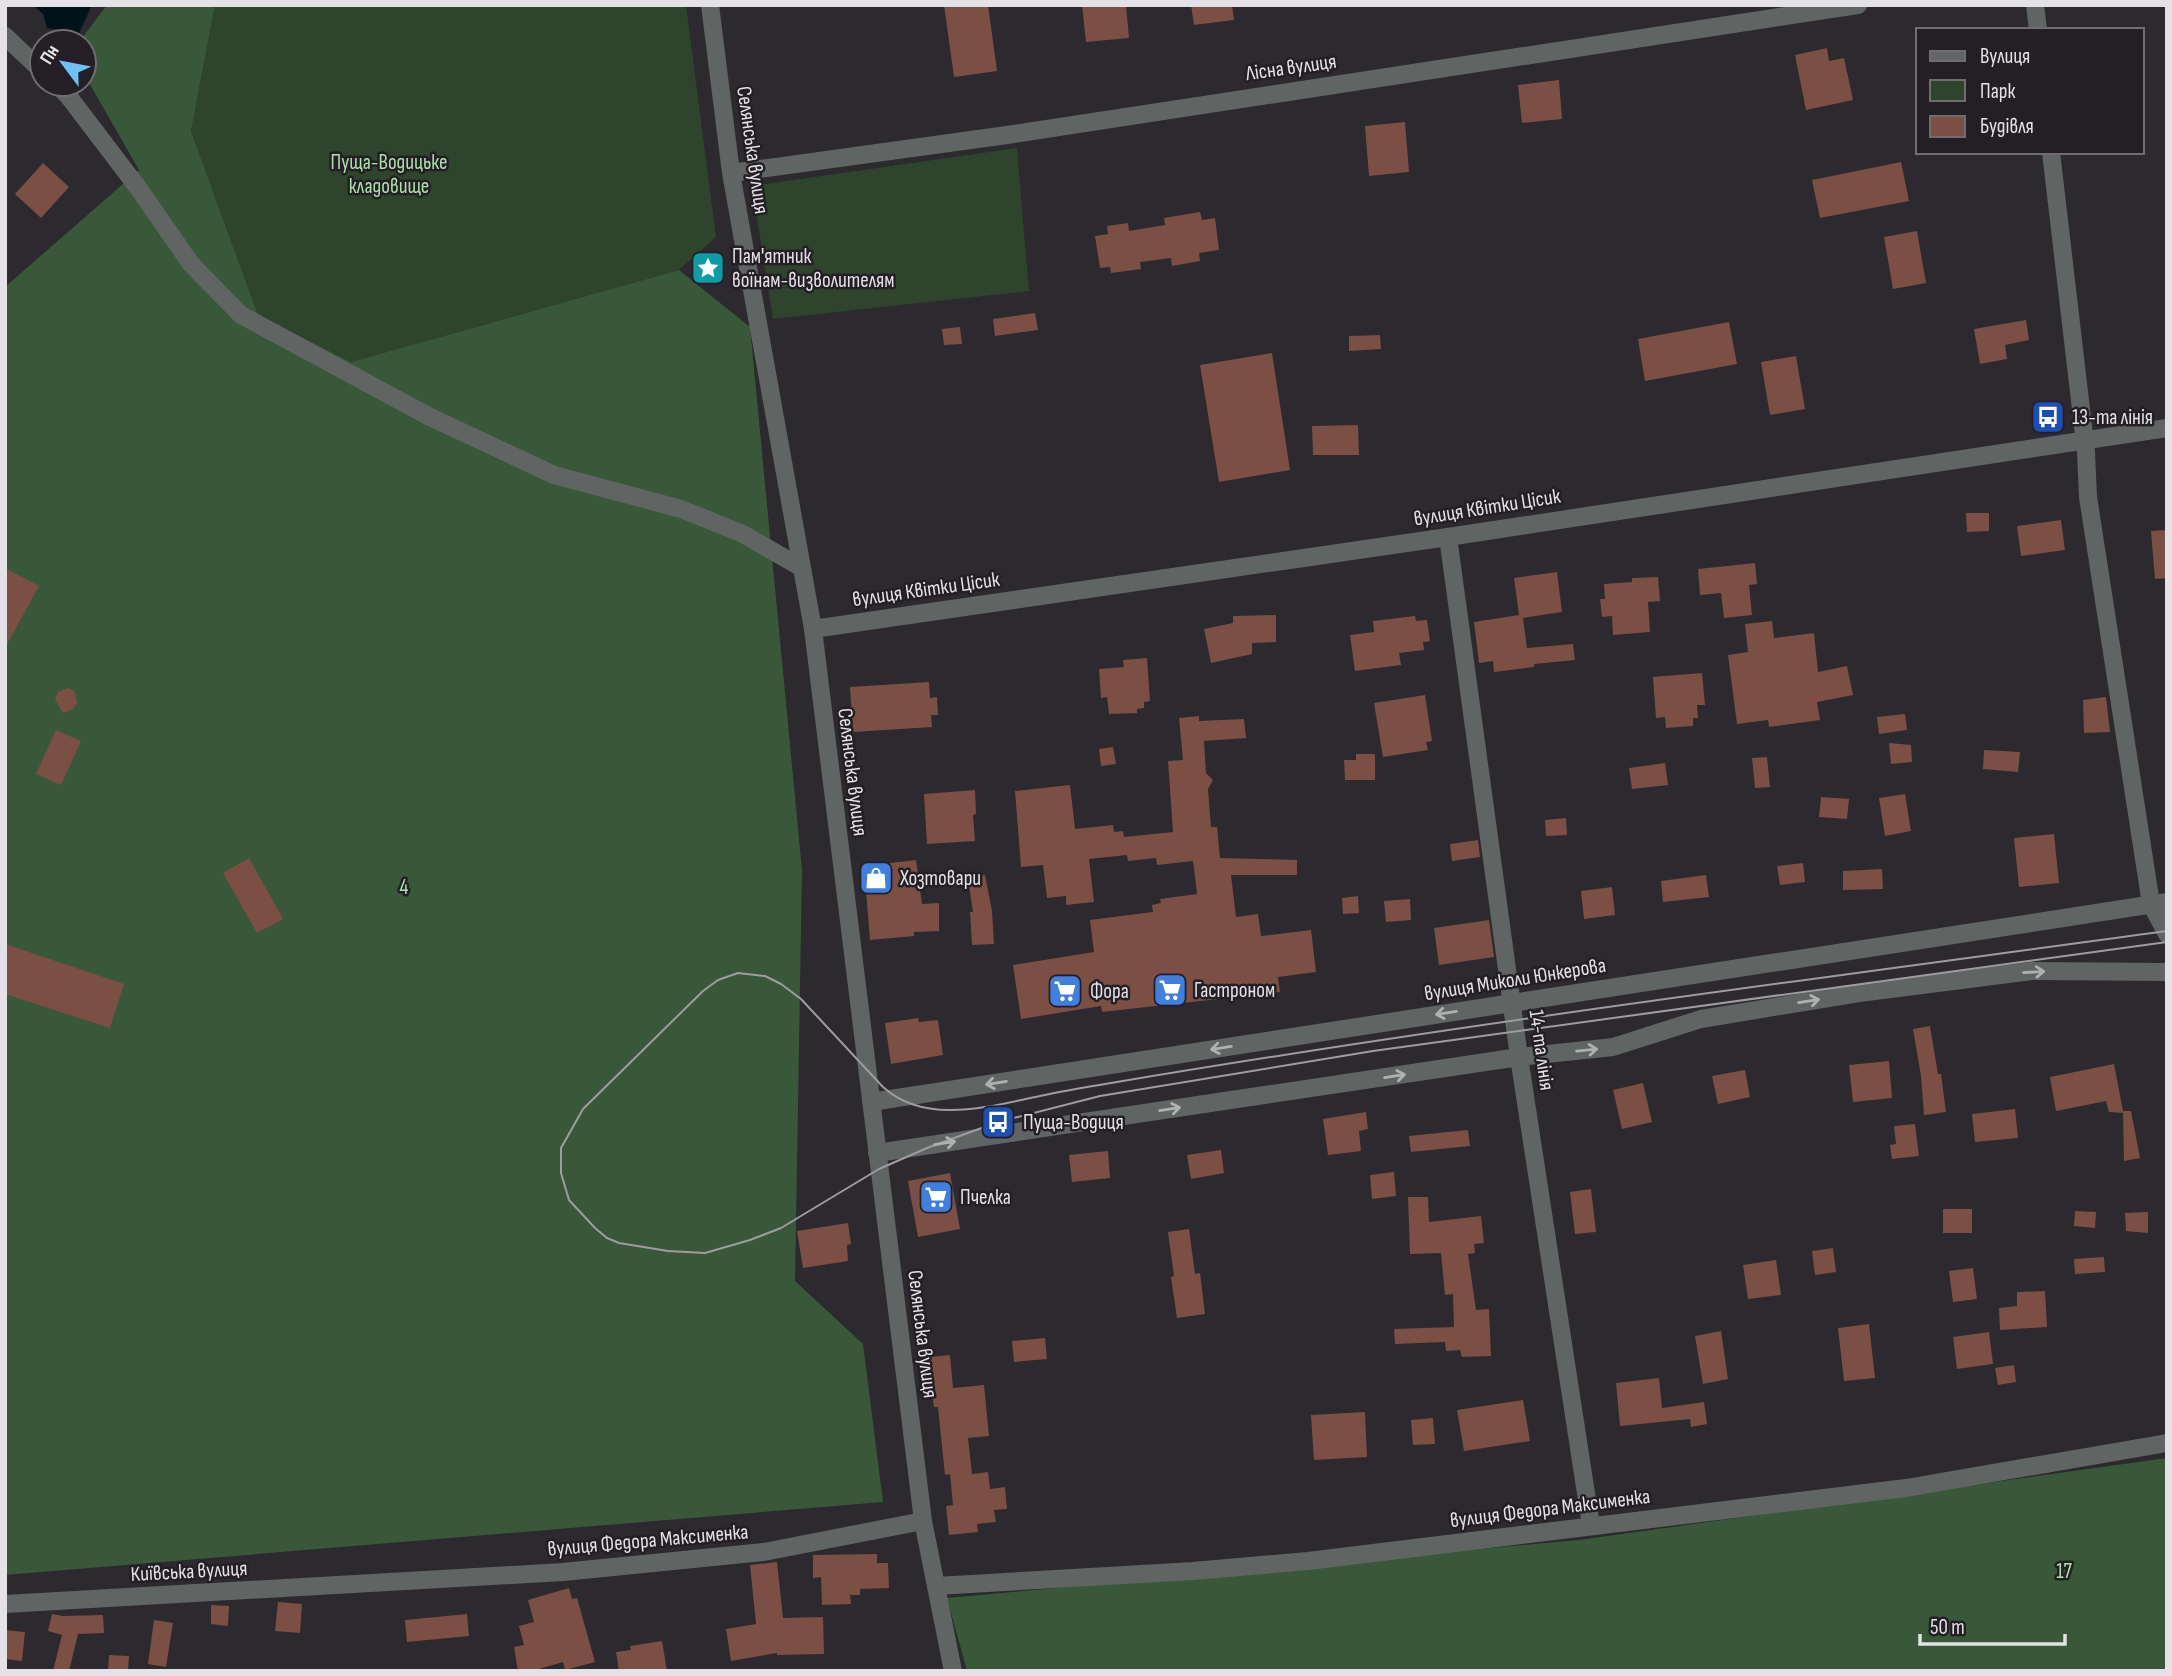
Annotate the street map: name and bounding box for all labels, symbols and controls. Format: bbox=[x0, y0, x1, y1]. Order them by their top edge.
north arrow bbox=[28, 28, 98, 98]
legend bbox=[1916, 28, 2144, 154]
text: Пн bbox=[35, 41, 64, 69]
text: Вулиця bbox=[1980, 44, 2030, 69]
street label: Лісна вулиця bbox=[1243, 49, 1338, 86]
text: Парк bbox=[1980, 79, 2015, 104]
street label: Селянська вулиця bbox=[731, 85, 774, 216]
text: Будівля bbox=[1980, 114, 2034, 139]
park label: Пуща-Водицьке кладовище bbox=[331, 150, 447, 199]
place label: Пам'ятник воїнам-визволителям bbox=[732, 244, 895, 293]
place icon: Пам'ятник воїнам-визволителям bbox=[689, 249, 727, 287]
bus stop icon: 13-та лінія bbox=[2029, 398, 2067, 436]
place label: 13-та лінія bbox=[2072, 405, 2153, 430]
street label: вулиця Квітки Цісик bbox=[1412, 484, 1562, 531]
street label: вулиця Квітки Цісик bbox=[851, 567, 1001, 612]
street label: Селянська вулиця bbox=[832, 707, 873, 837]
shop icon: Хозтовари bbox=[857, 859, 895, 897]
place label: Хозтовари bbox=[899, 866, 981, 891]
park label: 4 bbox=[400, 875, 409, 900]
street label: вулиця Миколи Юнкерова bbox=[1423, 953, 1608, 1006]
one-way arrow bbox=[2023, 965, 2046, 978]
supermarket icon: Гастроном bbox=[1151, 971, 1189, 1009]
supermarket icon: Фора bbox=[1046, 972, 1084, 1010]
place label: Гастроном bbox=[1194, 978, 1275, 1003]
place label: Фора bbox=[1090, 979, 1129, 1004]
one-way arrow bbox=[1797, 994, 1820, 1007]
one-way arrow bbox=[1435, 1007, 1457, 1020]
street label: 14-та лінія bbox=[1523, 1008, 1560, 1092]
one-way arrow bbox=[1210, 1042, 1233, 1055]
one-way arrow bbox=[1576, 1043, 1598, 1056]
one-way arrow bbox=[1383, 1069, 1406, 1082]
one-way arrow bbox=[985, 1076, 1008, 1089]
bus stop icon: Пуща-Водиця bbox=[979, 1103, 1017, 1141]
one-way arrow bbox=[1158, 1103, 1181, 1116]
place label: Пуща-Водиця bbox=[1023, 1110, 1124, 1135]
one-way arrow bbox=[933, 1136, 956, 1149]
supermarket icon: Пчелка bbox=[917, 1178, 955, 1216]
place label: Пчелка bbox=[960, 1185, 1011, 1210]
street label: Селянська вулиця bbox=[902, 1269, 943, 1399]
street label: вулиця Федора Максименка bbox=[1449, 1484, 1651, 1533]
street label: вулиця Федора Максименка bbox=[547, 1519, 749, 1562]
street label: Київська вулиця bbox=[130, 1556, 248, 1587]
park label: 17 bbox=[2056, 1559, 2072, 1584]
scale bar bbox=[1920, 1602, 2065, 1646]
text: 50 m bbox=[1930, 1615, 1965, 1640]

